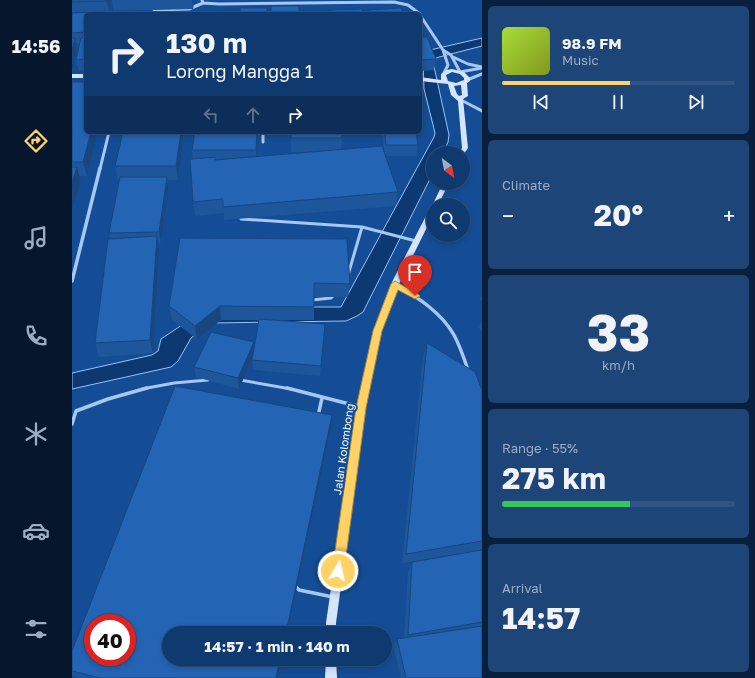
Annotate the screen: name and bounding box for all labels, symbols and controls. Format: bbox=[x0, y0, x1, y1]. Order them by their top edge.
text: 130 m bbox=[166, 26, 247, 59]
icon: right bbox=[100, 28, 152, 80]
text: 98.9 FM bbox=[562, 34, 621, 52]
text: 14:56 bbox=[12, 35, 60, 57]
text: Music bbox=[562, 52, 599, 68]
text: Lorong Mangga 1 bbox=[166, 60, 313, 82]
icon: previous bbox=[530, 91, 552, 113]
icon: pause bbox=[607, 91, 629, 113]
icon: next bbox=[685, 91, 707, 113]
icon: left bbox=[200, 104, 222, 126]
icon: ahead bbox=[242, 104, 264, 126]
icon: right bbox=[284, 104, 306, 126]
icon: directions bbox=[22, 127, 50, 155]
north arrow bbox=[426, 146, 470, 190]
map controls bbox=[426, 146, 470, 242]
text: Climate bbox=[502, 177, 550, 193]
text: 20° bbox=[594, 197, 643, 233]
button: search bbox=[426, 198, 470, 242]
text: − bbox=[502, 202, 514, 229]
text: + bbox=[723, 202, 735, 229]
icon: music bbox=[22, 224, 50, 252]
pin bbox=[398, 255, 432, 296]
icon: arrive bbox=[404, 261, 426, 283]
text: 33 bbox=[587, 300, 650, 362]
icon: phone bbox=[22, 322, 50, 350]
text: km/h bbox=[602, 357, 635, 373]
street label: Jalan Kolombong bbox=[330, 402, 356, 496]
icon: climate bbox=[22, 420, 50, 448]
text: Range · 55% bbox=[502, 440, 578, 456]
text: 275 km bbox=[502, 460, 606, 496]
icon: car bbox=[22, 517, 50, 545]
position arrow bbox=[317, 550, 359, 592]
text: Arrival bbox=[502, 580, 543, 596]
text: 14:57 bbox=[502, 600, 580, 636]
speed limit sign: 40 bbox=[84, 614, 136, 666]
icon: filters bbox=[22, 615, 50, 643]
text: 14:57 · 1 min · 140 m bbox=[204, 637, 350, 655]

